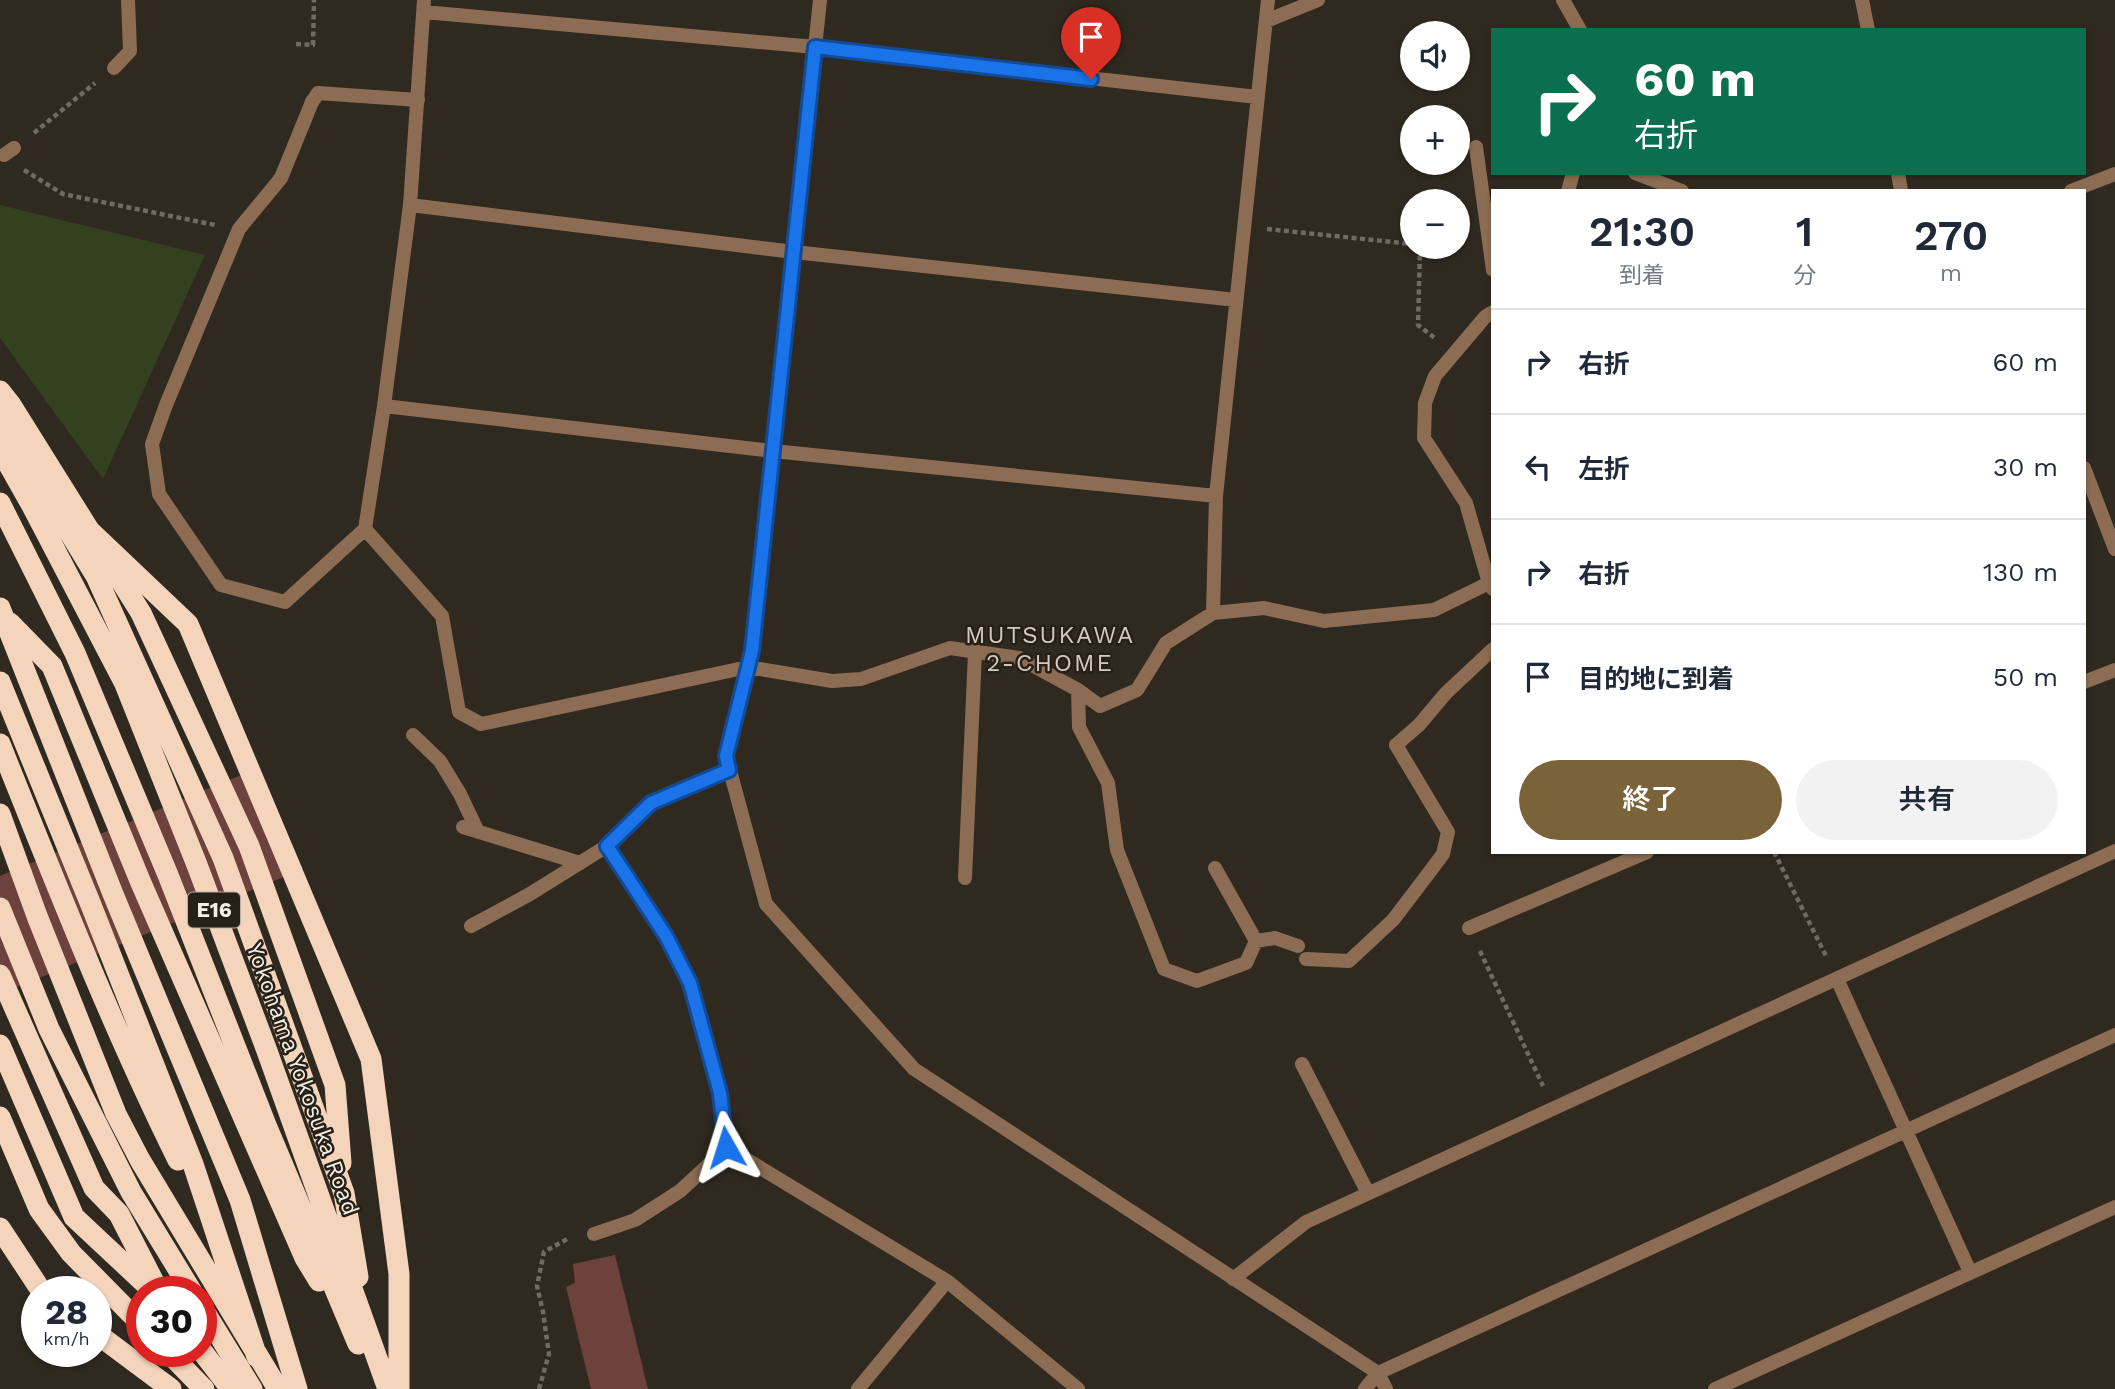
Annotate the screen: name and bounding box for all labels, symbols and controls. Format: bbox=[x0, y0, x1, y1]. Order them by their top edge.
pin bbox=[1061, 7, 1121, 79]
icon: arrive bbox=[1072, 18, 1110, 56]
map controls bbox=[1400, 21, 1470, 259]
button: sound bbox=[1400, 21, 1470, 91]
text: 60 m bbox=[1634, 50, 1756, 108]
icon: right bbox=[1519, 56, 1610, 147]
button: + bbox=[1400, 105, 1470, 175]
text: 右折 bbox=[1634, 116, 1698, 154]
button: − bbox=[1400, 189, 1470, 259]
text: 21:30 bbox=[1589, 207, 1695, 256]
text: 1 bbox=[1796, 207, 1813, 256]
text: 270 bbox=[1914, 211, 1988, 260]
text: m bbox=[1940, 260, 1962, 287]
text: 到着 bbox=[1619, 262, 1665, 289]
text: 分 bbox=[1793, 262, 1816, 289]
icon: right bbox=[1519, 343, 1557, 381]
text: 60 m bbox=[1992, 347, 2058, 377]
text: 右折 bbox=[1578, 349, 1630, 379]
icon: left bbox=[1519, 448, 1557, 486]
text: 30 m bbox=[1993, 452, 2058, 482]
text: 左折 bbox=[1578, 454, 1630, 484]
icon: right bbox=[1519, 553, 1557, 591]
text: 130 m bbox=[1983, 557, 2058, 587]
text: 右折 bbox=[1578, 559, 1630, 589]
district label: MUTSUKAWA 2-CHOME bbox=[965, 621, 1135, 677]
icon: arrive bbox=[1519, 658, 1557, 696]
text: 50 m bbox=[1993, 662, 2058, 692]
text: 目的地に到着 bbox=[1578, 664, 1734, 694]
button: 終了 bbox=[1519, 760, 1782, 840]
button: 共有 bbox=[1796, 760, 2058, 840]
road number: E16 bbox=[188, 892, 240, 928]
street label: Yokohama Yokosuka Road bbox=[241, 939, 364, 1219]
position arrow bbox=[689, 1110, 763, 1184]
speed limit sign: 30 bbox=[126, 1276, 217, 1367]
text: 28 bbox=[45, 1291, 88, 1333]
text: km/h bbox=[43, 1328, 90, 1349]

